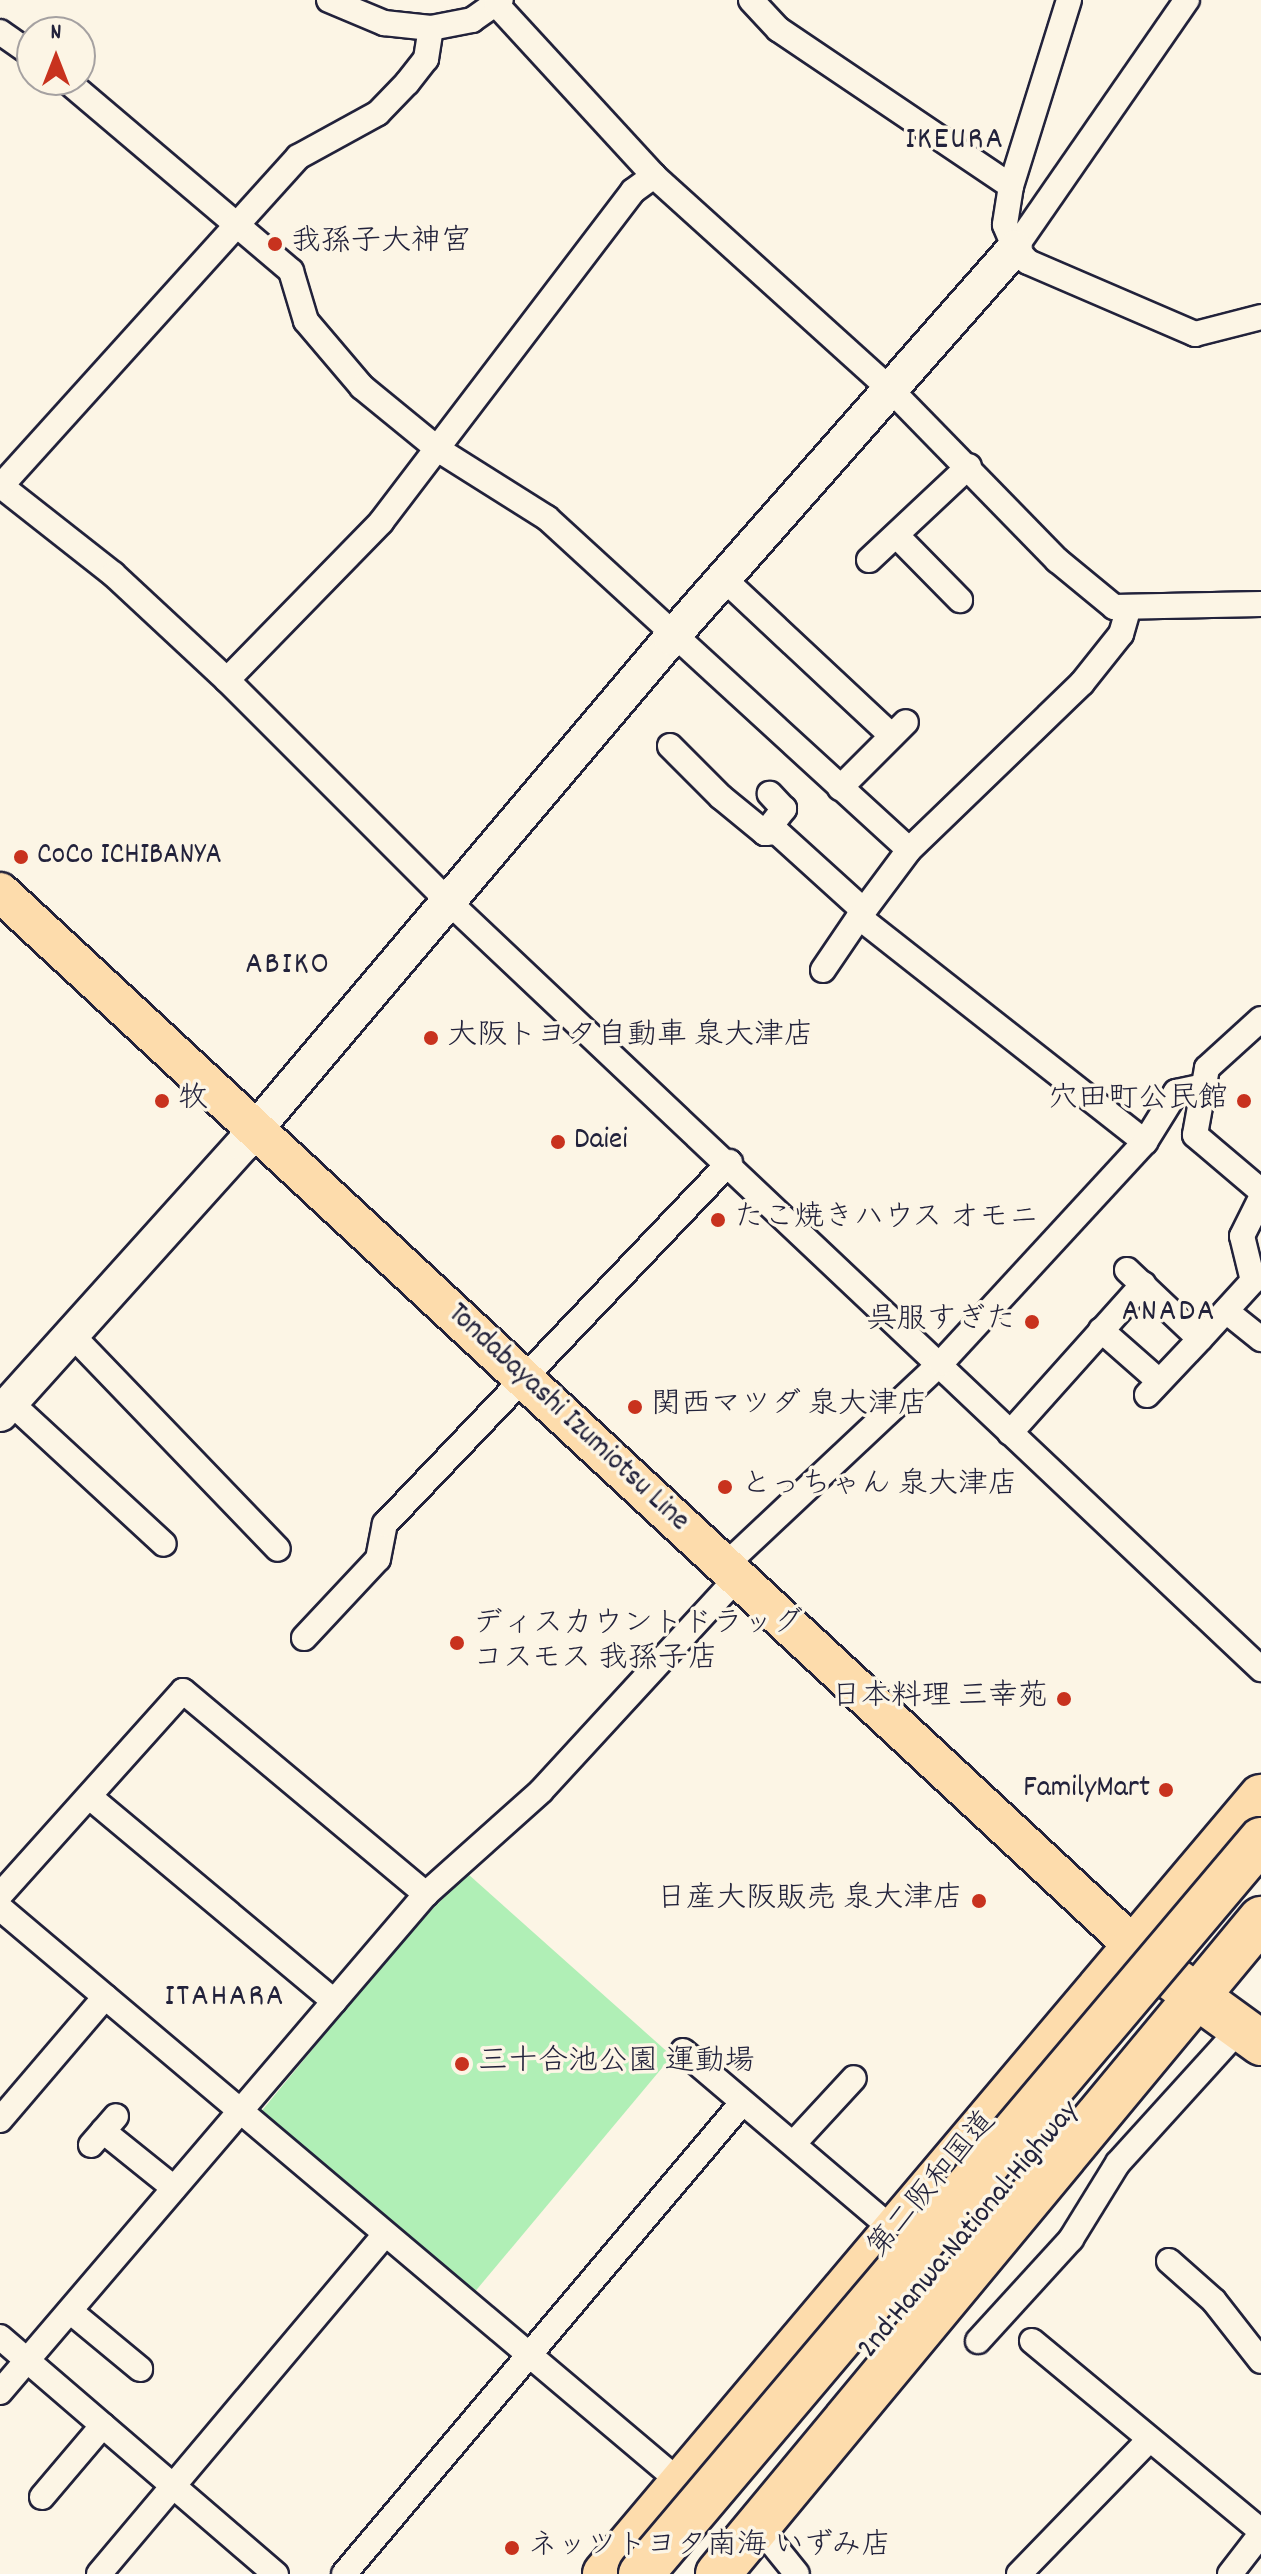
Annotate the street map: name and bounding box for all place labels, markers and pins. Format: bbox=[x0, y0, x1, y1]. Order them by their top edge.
place label: 我孫子大神宮 bbox=[291, 226, 471, 262]
marker: 我孫子大神宮 bbox=[266, 235, 284, 253]
place label: CoCo ICHIBANYA bbox=[37, 839, 222, 875]
marker: CoCo ICHIBANYA bbox=[12, 848, 30, 866]
place label: 大阪トヨタ自動車 泉大津店 bbox=[447, 1020, 814, 1056]
marker: 大阪トヨタ自動車 泉大津店 bbox=[422, 1029, 440, 1047]
place label: 牧 bbox=[178, 1083, 208, 1119]
place label: 穴田町公民館 bbox=[1048, 1083, 1228, 1119]
marker: 牧 bbox=[153, 1092, 171, 1110]
marker: 穴田町公民館 bbox=[1235, 1092, 1253, 1110]
place label: Daiei bbox=[574, 1124, 628, 1160]
marker: Daiei bbox=[549, 1133, 567, 1151]
place label: たこ焼きハウス オモニ bbox=[734, 1202, 1041, 1238]
marker: たこ焼きハウス オモニ bbox=[709, 1211, 727, 1229]
place label: 呉服すぎた bbox=[866, 1304, 1016, 1340]
marker: 呉服すぎた bbox=[1023, 1313, 1041, 1331]
place label: 関西マツダ 泉大津店 bbox=[651, 1389, 928, 1425]
marker: 関西マツダ 泉大津店 bbox=[626, 1398, 644, 1416]
place label: とっちゃん 泉大津店 bbox=[741, 1469, 1018, 1505]
marker: とっちゃん 泉大津店 bbox=[716, 1478, 734, 1496]
place label: ディスカウントドラッグ コスモス 我孫子店 bbox=[473, 1608, 803, 1678]
marker: ディスカウントドラッグ コスモス 我孫子店 bbox=[448, 1634, 466, 1652]
place label: 日本料理 三幸苑 bbox=[831, 1681, 1048, 1717]
marker: 日本料理 三幸苑 bbox=[1055, 1690, 1073, 1708]
place label: FamilyMart bbox=[1023, 1772, 1150, 1808]
marker: FamilyMart bbox=[1157, 1781, 1175, 1799]
place label: 日産大阪販売 泉大津店 bbox=[656, 1883, 963, 1919]
marker: 日産大阪販売 泉大津店 bbox=[970, 1892, 988, 1910]
place label: 三十合池公園 運動場 bbox=[478, 2046, 755, 2082]
marker: 三十合池公園 運動場 bbox=[453, 2055, 471, 2073]
place label: ネッツトヨタ南海 いずみ店 bbox=[528, 2530, 895, 2566]
marker: ネッツトヨタ南海 いずみ店 bbox=[503, 2539, 521, 2557]

